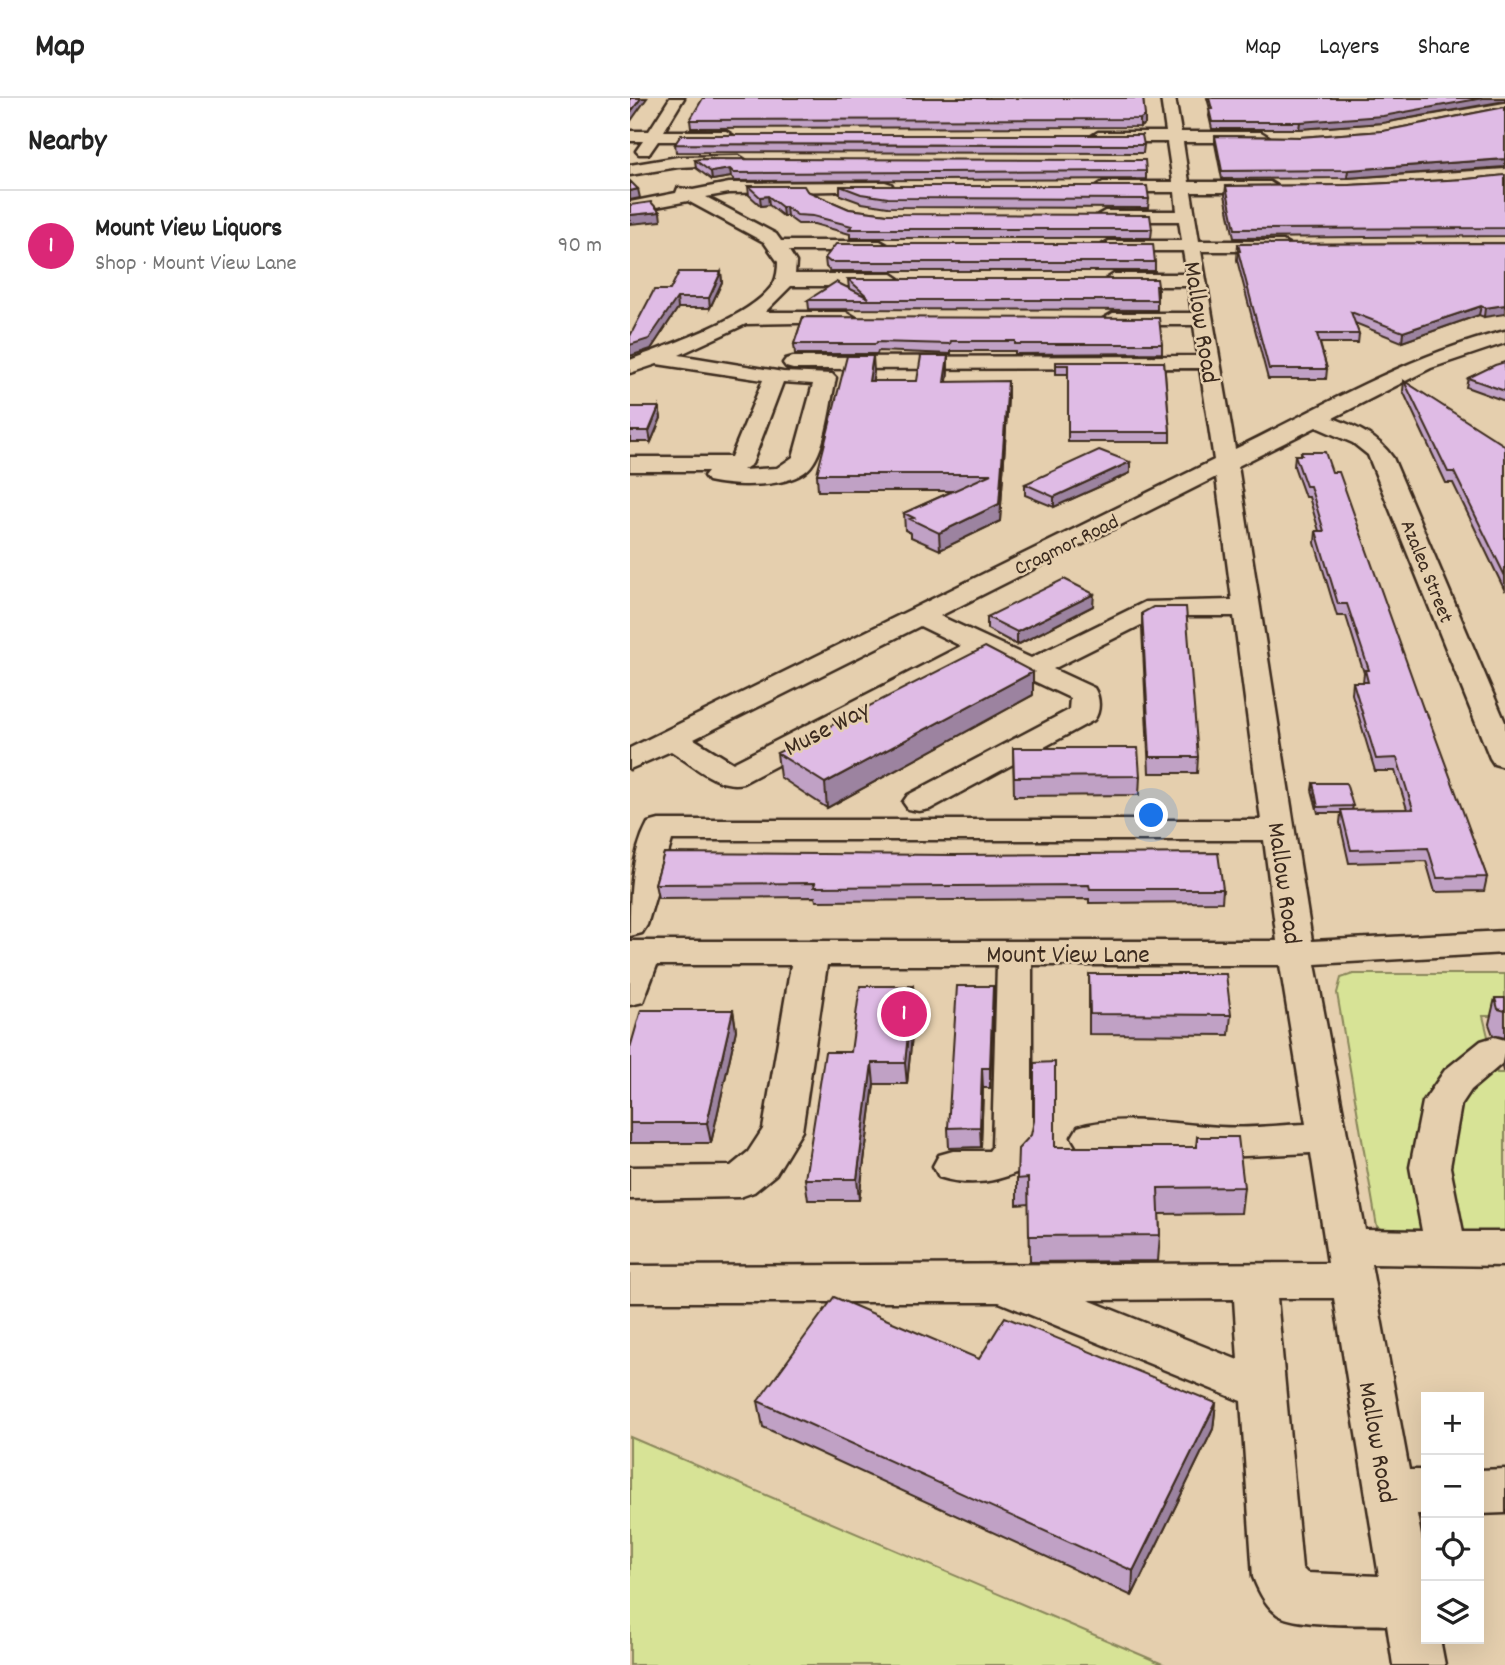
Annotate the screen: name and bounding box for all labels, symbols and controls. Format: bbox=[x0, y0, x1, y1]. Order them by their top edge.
text: Map bbox=[35, 25, 85, 72]
text: Map bbox=[1245, 31, 1281, 65]
text: Layers bbox=[1319, 31, 1380, 65]
text: Share bbox=[1418, 31, 1470, 65]
text: Nearby bbox=[28, 122, 106, 165]
text: Mount View Liquors bbox=[95, 211, 282, 248]
text: 1 bbox=[48, 230, 54, 263]
text: 90 m bbox=[558, 230, 602, 263]
text: Shop · Mount View Lane bbox=[95, 248, 297, 281]
street label: Mallow Road bbox=[1172, 259, 1227, 386]
street label: Cragmor Road bbox=[1010, 508, 1125, 585]
street label: Azalea Street bbox=[1391, 516, 1460, 629]
street label: Muse Way bbox=[778, 692, 878, 768]
your location bbox=[1134, 798, 1168, 832]
street label: Mallow Road bbox=[1256, 820, 1309, 947]
street label: Mount View Lane bbox=[986, 938, 1150, 975]
pin: 1 bbox=[881, 988, 927, 1040]
street label: Mallow Road bbox=[1347, 1379, 1404, 1506]
map controls bbox=[1421, 1392, 1484, 1644]
button: + bbox=[1421, 1392, 1484, 1455]
button: − bbox=[1421, 1455, 1484, 1518]
button: locate bbox=[1421, 1518, 1484, 1581]
button: layers bbox=[1421, 1581, 1484, 1644]

